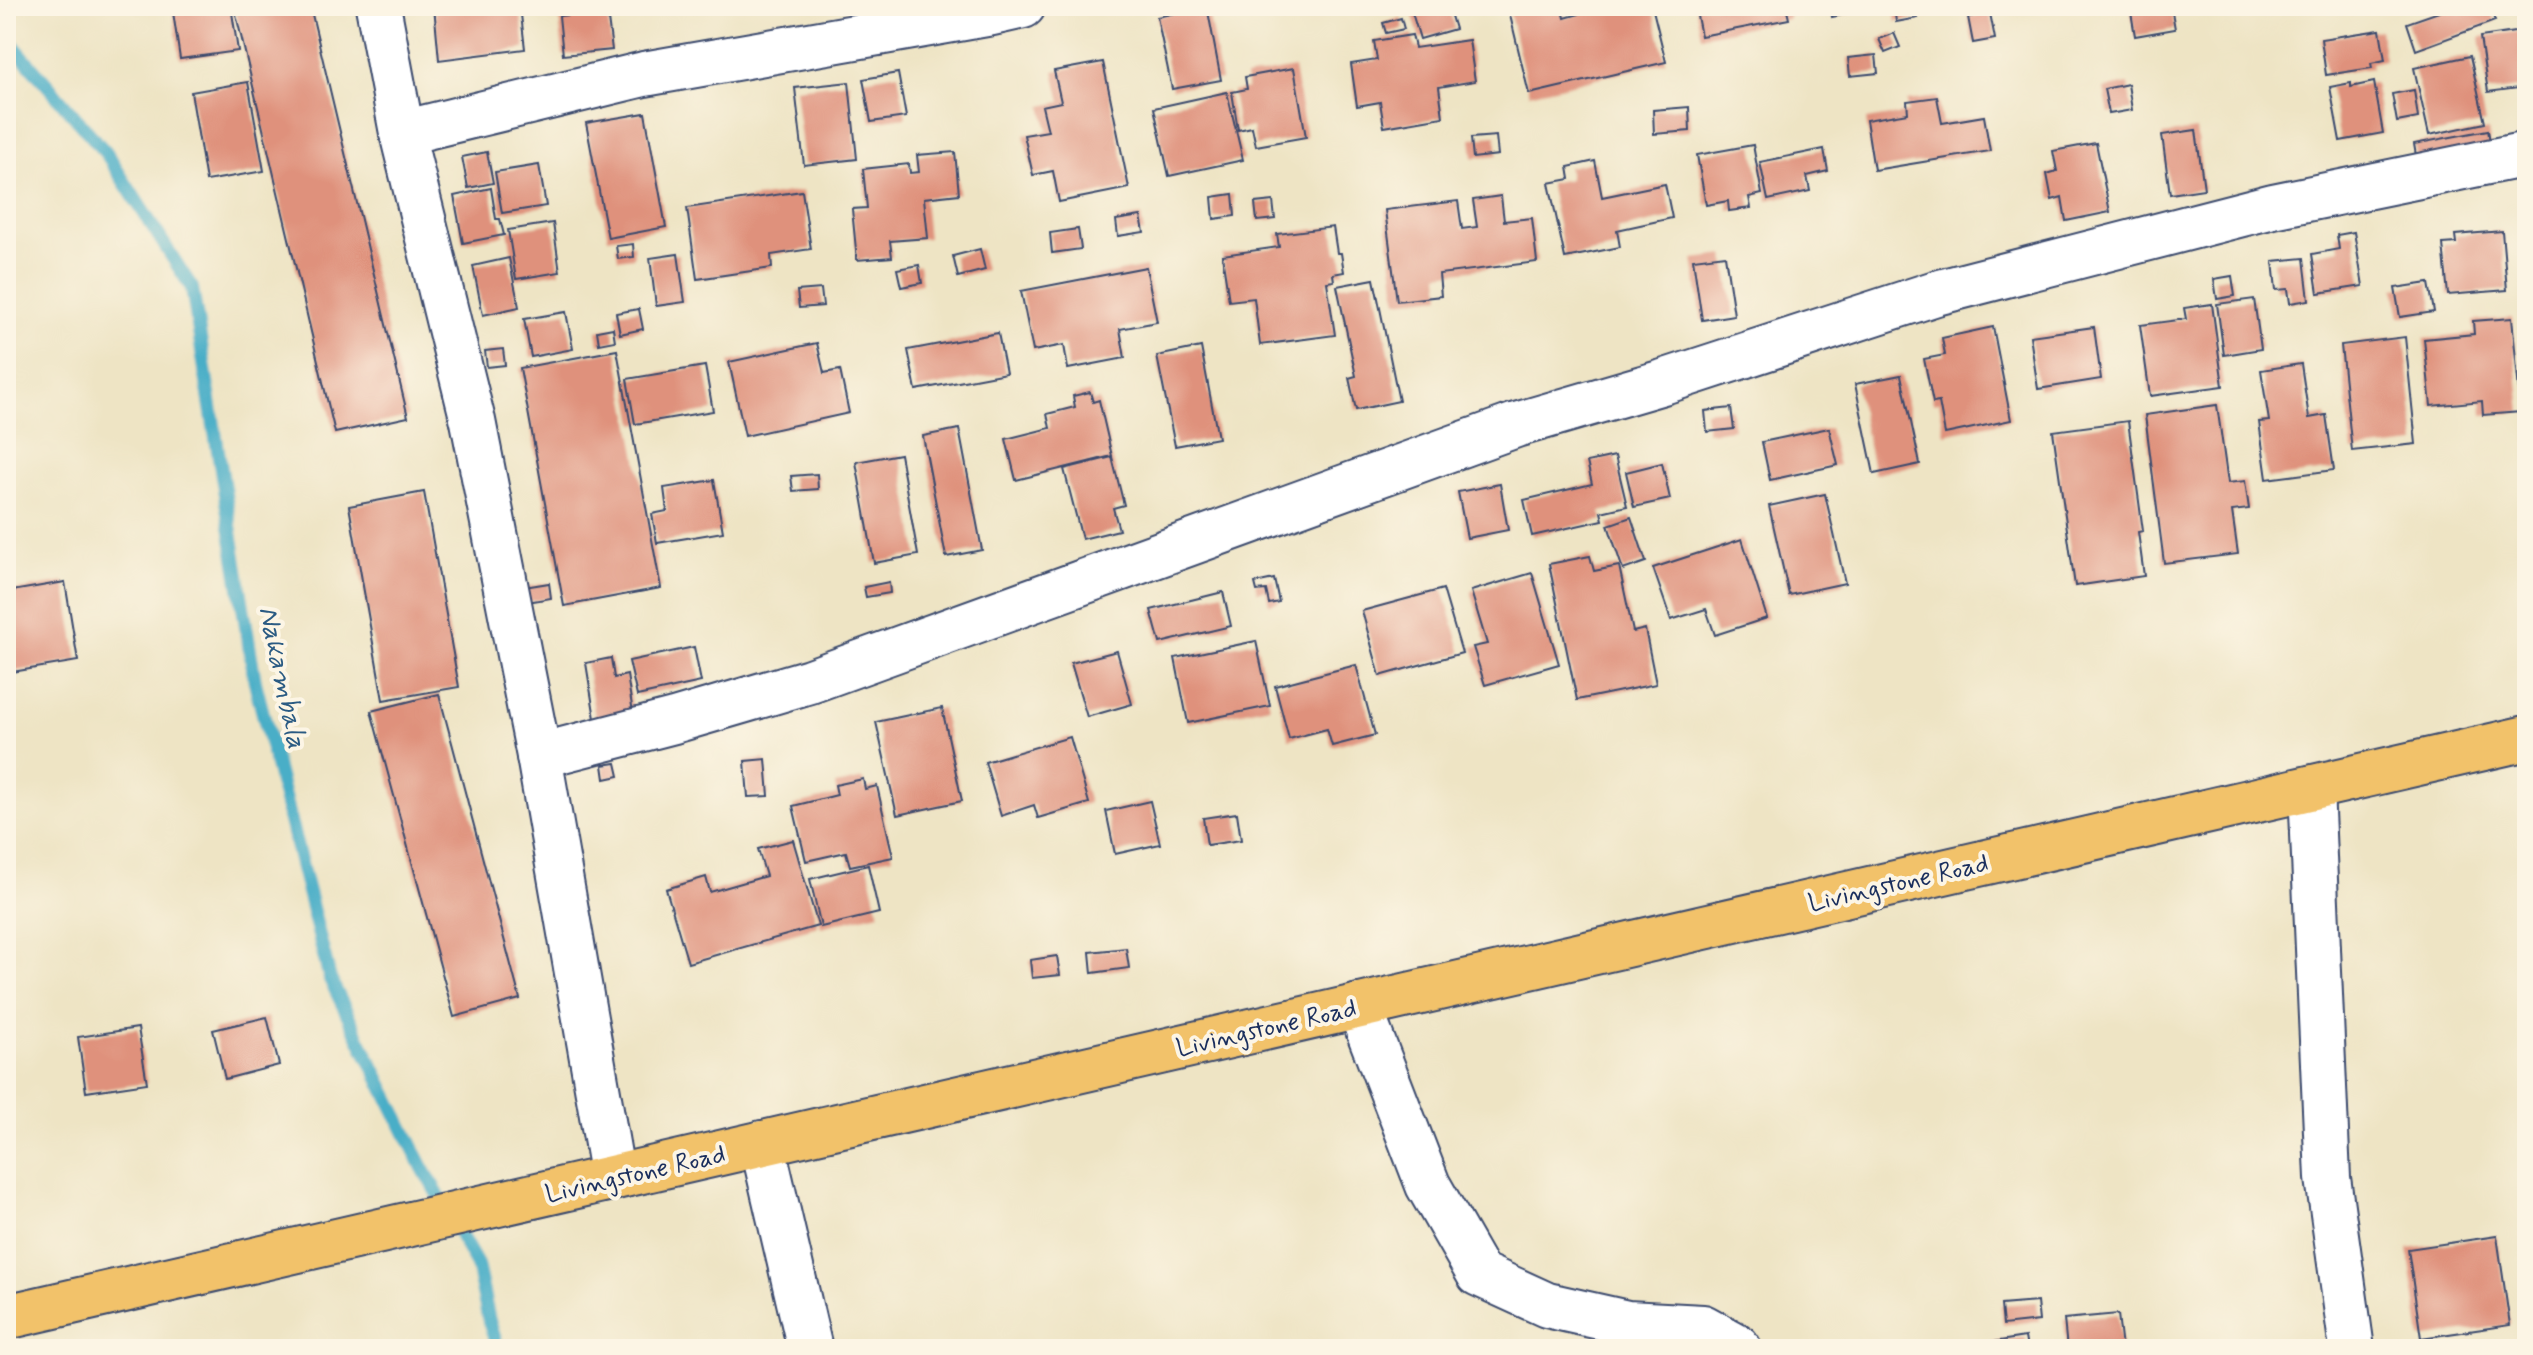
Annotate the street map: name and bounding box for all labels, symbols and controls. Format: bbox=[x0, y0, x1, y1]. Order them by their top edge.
water label: Nakambala bbox=[248, 603, 315, 752]
street label: Livingstone Road bbox=[1805, 847, 1992, 921]
street label: Livingstone Road bbox=[1173, 992, 1360, 1066]
street label: Livingstone Road bbox=[542, 1138, 729, 1212]

